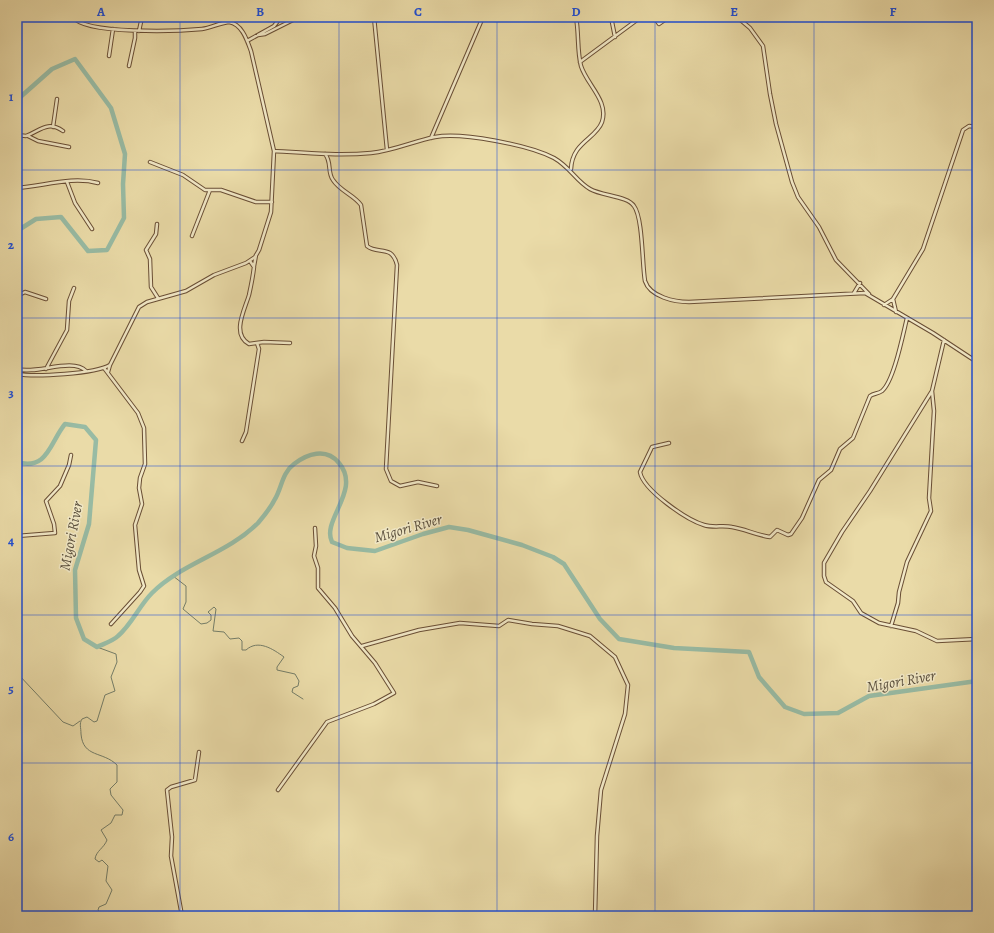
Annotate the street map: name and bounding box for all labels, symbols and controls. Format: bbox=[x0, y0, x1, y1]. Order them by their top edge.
text: A bbox=[96, 3, 106, 20]
text: B bbox=[256, 3, 264, 20]
text: C bbox=[414, 3, 422, 20]
text: D bbox=[571, 3, 581, 20]
text: E bbox=[730, 3, 738, 20]
text: F bbox=[890, 3, 897, 20]
text: 1 bbox=[9, 88, 14, 105]
text: 2 bbox=[8, 236, 15, 253]
text: 3 bbox=[8, 384, 14, 401]
water label: Migori River bbox=[55, 499, 88, 572]
water label: Migori River bbox=[372, 509, 445, 547]
text: 4 bbox=[8, 532, 14, 549]
water label: Migori River bbox=[865, 665, 938, 697]
text: 5 bbox=[8, 680, 14, 697]
text: 6 bbox=[8, 828, 14, 845]

